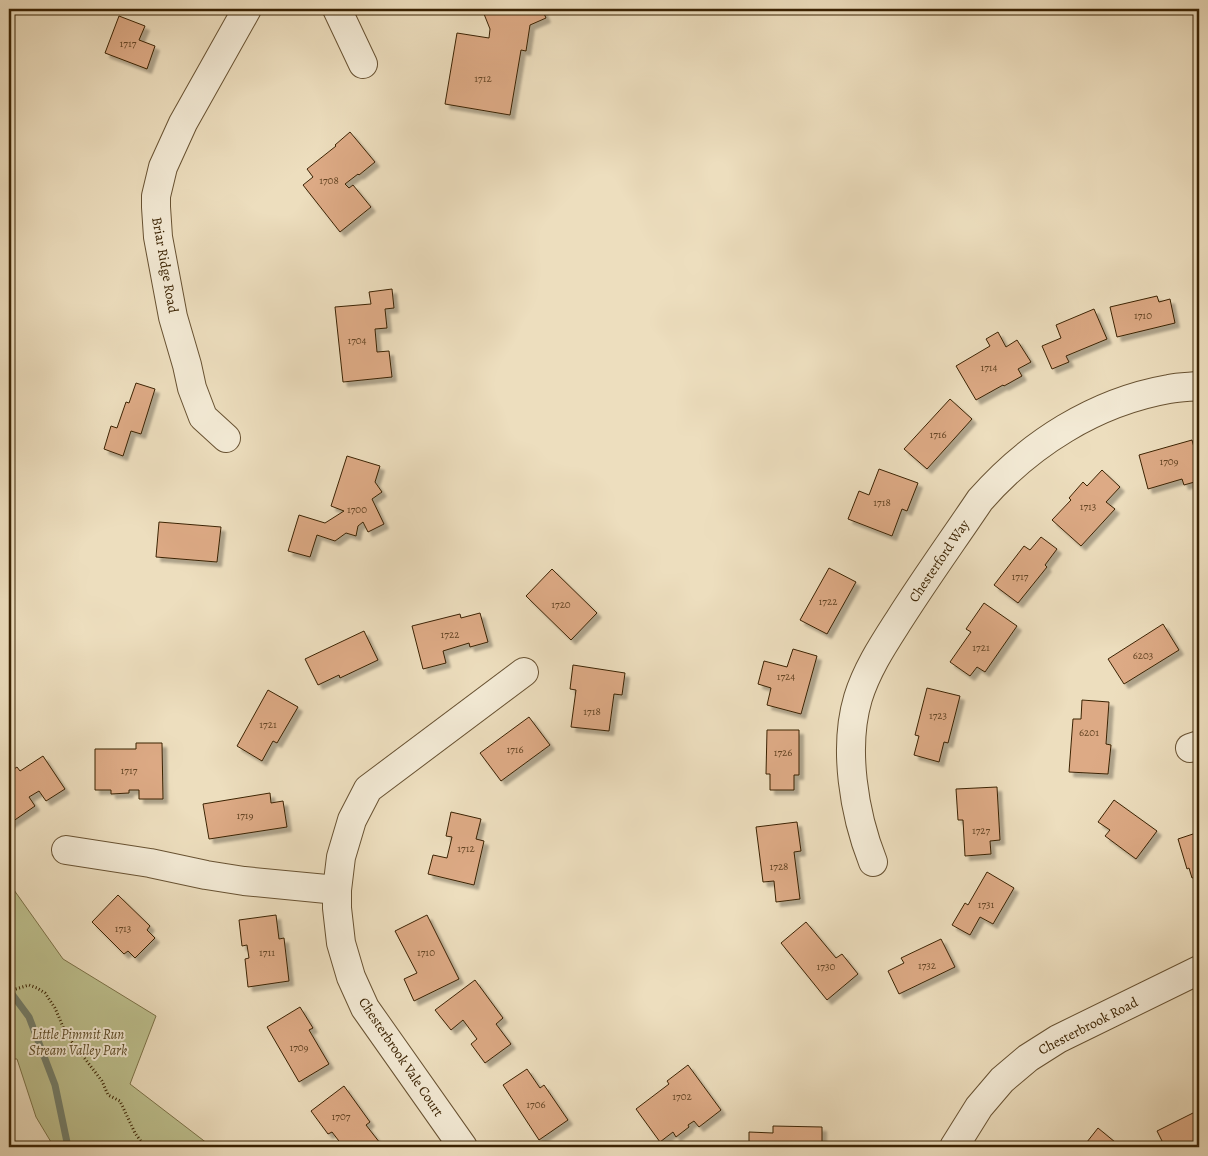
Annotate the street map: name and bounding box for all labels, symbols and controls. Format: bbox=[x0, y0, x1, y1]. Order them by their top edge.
house number: 1717 bbox=[120, 36, 137, 51]
house number: 1712 bbox=[474, 71, 492, 86]
house number: 1708 bbox=[319, 173, 339, 188]
street label: Briar Ridge Road bbox=[147, 215, 183, 315]
house number: 1710 bbox=[1134, 308, 1152, 323]
house number: 1704 bbox=[347, 333, 367, 348]
house number: 1714 bbox=[980, 360, 998, 375]
house number: 1716 bbox=[929, 427, 947, 442]
house number: 1709 bbox=[1159, 454, 1179, 469]
house number: 1718 bbox=[873, 495, 891, 510]
house number: 1713 bbox=[1080, 499, 1096, 514]
house number: 1700 bbox=[347, 502, 367, 517]
street label: Chesterford Way bbox=[904, 515, 974, 606]
house number: 1717 bbox=[1012, 569, 1029, 584]
house number: 1722 bbox=[819, 594, 837, 609]
house number: 1720 bbox=[551, 597, 571, 612]
house number: 1722 bbox=[441, 627, 459, 642]
house number: 1721 bbox=[972, 640, 990, 655]
house number: 6203 bbox=[1133, 648, 1153, 663]
house number: 1724 bbox=[777, 669, 795, 684]
house number: 1718 bbox=[583, 704, 601, 719]
house number: 1723 bbox=[929, 708, 947, 723]
house number: 1721 bbox=[259, 717, 277, 732]
house number: 6201 bbox=[1079, 725, 1099, 740]
house number: 1716 bbox=[506, 742, 524, 757]
house number: 1726 bbox=[774, 745, 792, 760]
house number: 1717 bbox=[121, 763, 138, 778]
house number: 1719 bbox=[236, 808, 254, 823]
house number: 1727 bbox=[972, 823, 990, 838]
house number: 1712 bbox=[457, 841, 475, 856]
house number: 1728 bbox=[770, 859, 788, 874]
house number: 1731 bbox=[978, 897, 995, 912]
house number: 1713 bbox=[115, 921, 131, 936]
house number: 1711 bbox=[259, 945, 275, 960]
house number: 1710 bbox=[417, 945, 435, 960]
house number: 1732 bbox=[918, 958, 936, 973]
house number: 1730 bbox=[817, 959, 836, 974]
street label: Chesterbrook Road bbox=[1035, 992, 1142, 1059]
street label: Chesterbrook Vale Court bbox=[354, 994, 448, 1121]
park label: Little Pimmit Run Stream Valley Park bbox=[29, 1025, 127, 1060]
house number: 1709 bbox=[289, 1040, 309, 1055]
house number: 1702 bbox=[672, 1089, 692, 1104]
house number: 1706 bbox=[526, 1097, 546, 1112]
house number: 1707 bbox=[332, 1109, 351, 1124]

